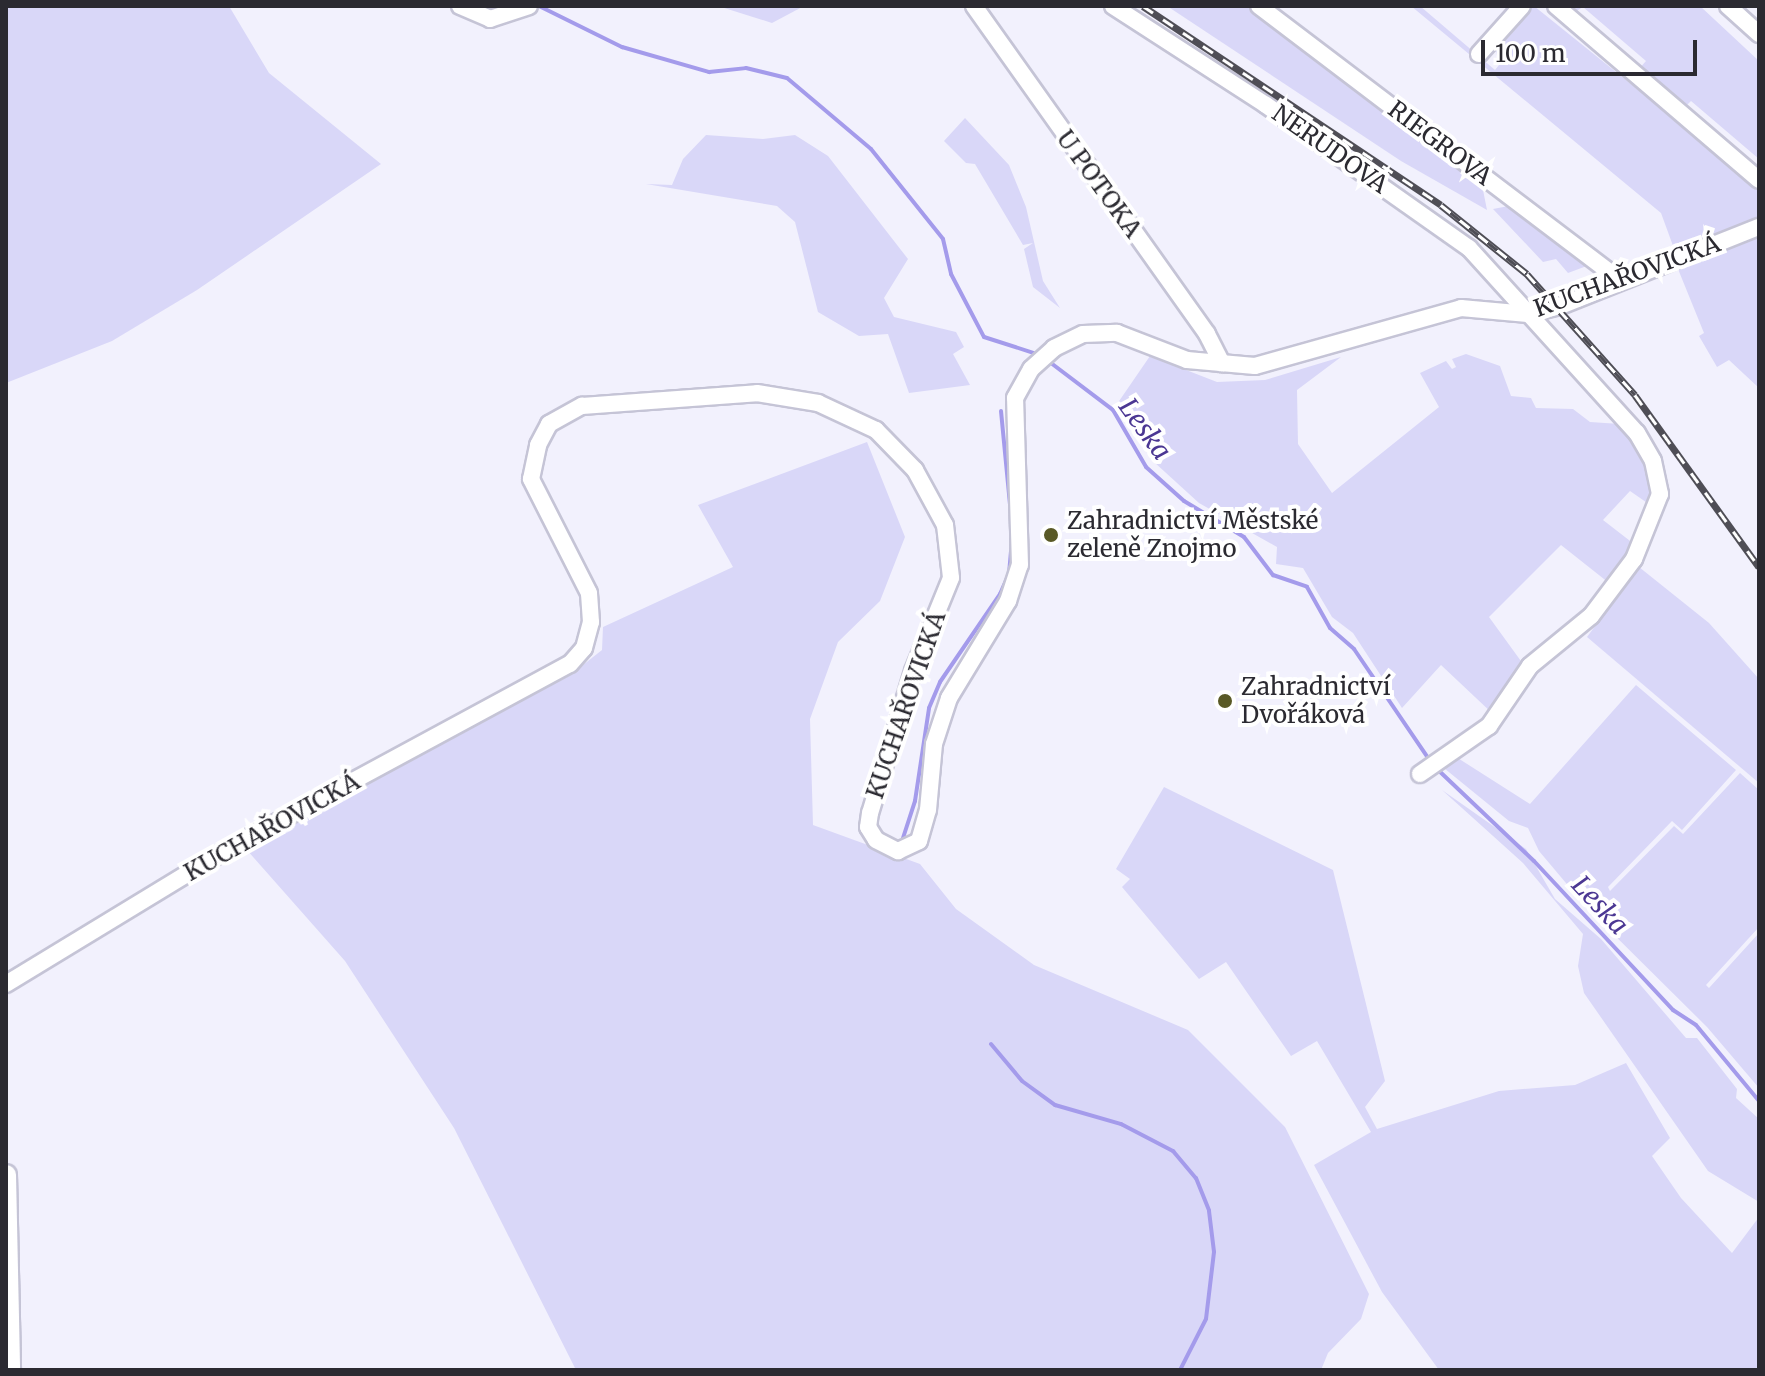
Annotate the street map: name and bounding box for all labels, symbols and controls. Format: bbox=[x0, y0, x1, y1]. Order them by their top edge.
scale bar bbox=[1485, 24, 1701, 74]
text: 100 m bbox=[1495, 38, 1565, 69]
street label: RIEGROVA bbox=[1383, 95, 1497, 191]
street label: NERUDOVA bbox=[1267, 99, 1393, 199]
street label: U POTOKA bbox=[1051, 125, 1147, 243]
street label: KUCHAŘOVICKÁ bbox=[1530, 229, 1724, 323]
water label: Leska bbox=[1112, 392, 1178, 466]
place label: Zahradnictví Městské zeleně Znojmo bbox=[1067, 507, 1318, 563]
marker: Zahradnictví Městské zeleně Znojmo bbox=[1042, 526, 1060, 544]
street label: KUCHAŘOVICKÁ bbox=[860, 608, 952, 802]
place label: Zahradnictví Dvořáková bbox=[1241, 673, 1390, 729]
marker: Zahradnictví Dvořáková bbox=[1216, 692, 1234, 710]
street label: KUCHAŘOVICKÁ bbox=[179, 767, 365, 887]
water label: Leska bbox=[1565, 869, 1635, 941]

